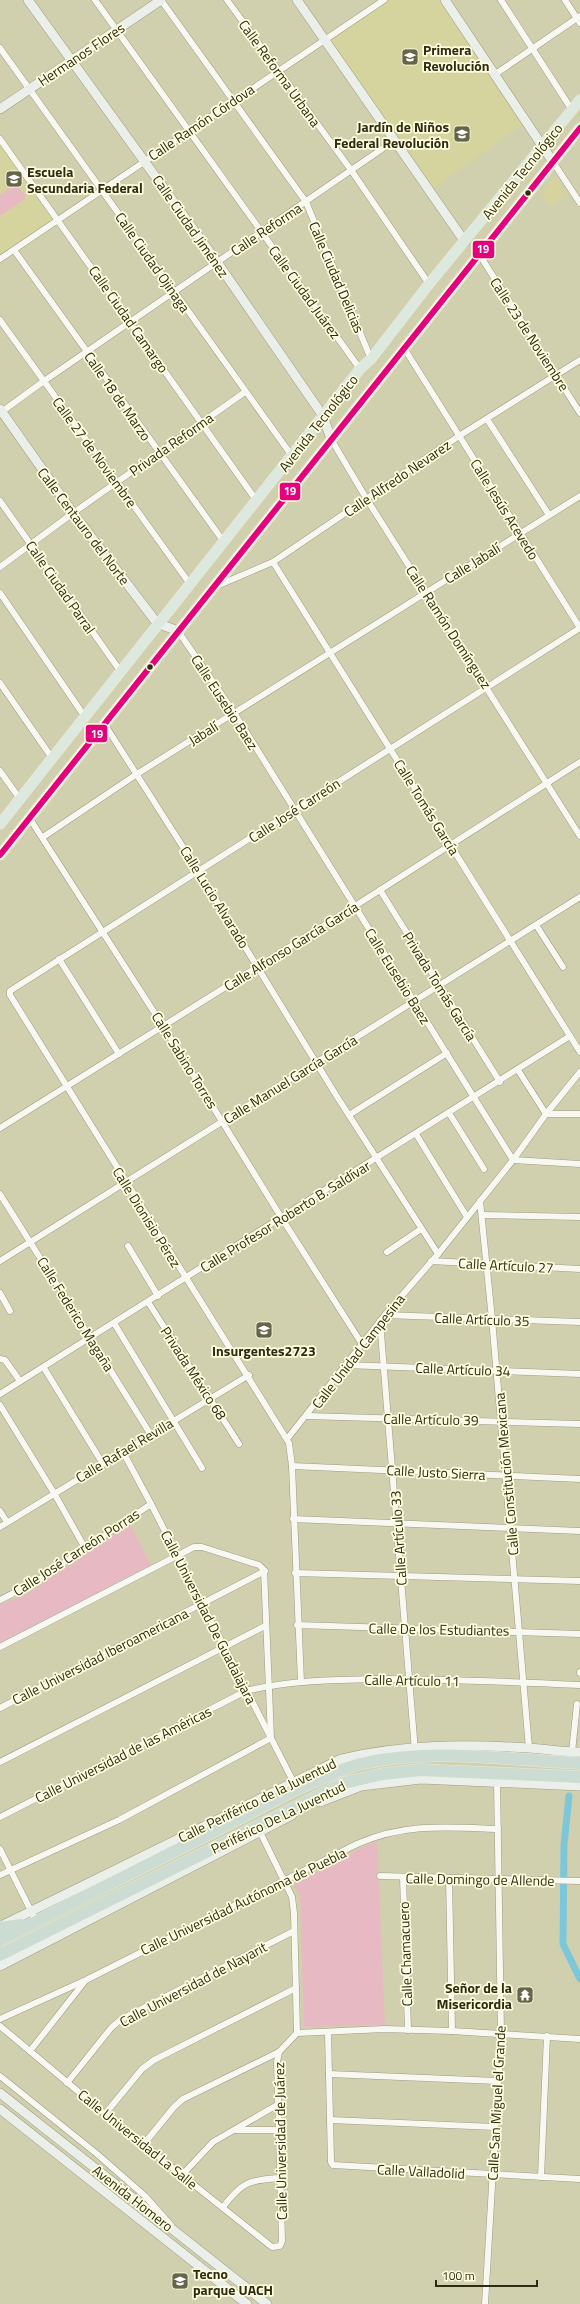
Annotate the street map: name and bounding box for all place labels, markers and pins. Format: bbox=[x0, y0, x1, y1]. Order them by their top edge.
place label: Primera Revolución bbox=[423, 39, 490, 76]
school or university icon: Primera Revolución bbox=[400, 47, 420, 67]
place label: Jardín de Niños Federal Revolución bbox=[334, 116, 449, 153]
school or university icon: Jardín de Niños Federal Revolución bbox=[452, 124, 472, 144]
place label: Escuela Secundaria Federal bbox=[27, 161, 143, 198]
school or university icon: Escuela Secundaria Federal bbox=[4, 169, 24, 189]
unlabelled marker bbox=[523, 188, 533, 198]
unlabelled marker bbox=[145, 662, 155, 672]
school or university icon: Insurgentes2723 bbox=[254, 1320, 274, 1340]
place label: Insurgentes2723 bbox=[212, 1340, 316, 1361]
place label: Señor de la Misericordia bbox=[437, 1977, 512, 2014]
temple icon: Señor de la Misericordia bbox=[515, 1985, 535, 2005]
place label: Tecno parque UACH bbox=[193, 2263, 273, 2300]
school or university icon: Tecno parque UACH bbox=[170, 2271, 190, 2291]

